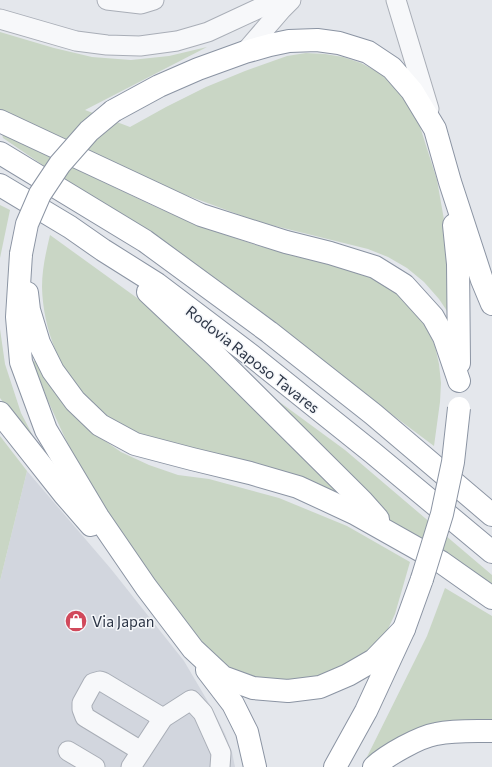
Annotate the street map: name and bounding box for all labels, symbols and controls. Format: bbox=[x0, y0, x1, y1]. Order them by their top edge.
street label: Rodovia Raposo Tavares bbox=[183, 301, 323, 417]
shop icon: Via Japan bbox=[63, 608, 89, 634]
place label: Via Japan bbox=[92, 612, 154, 630]

